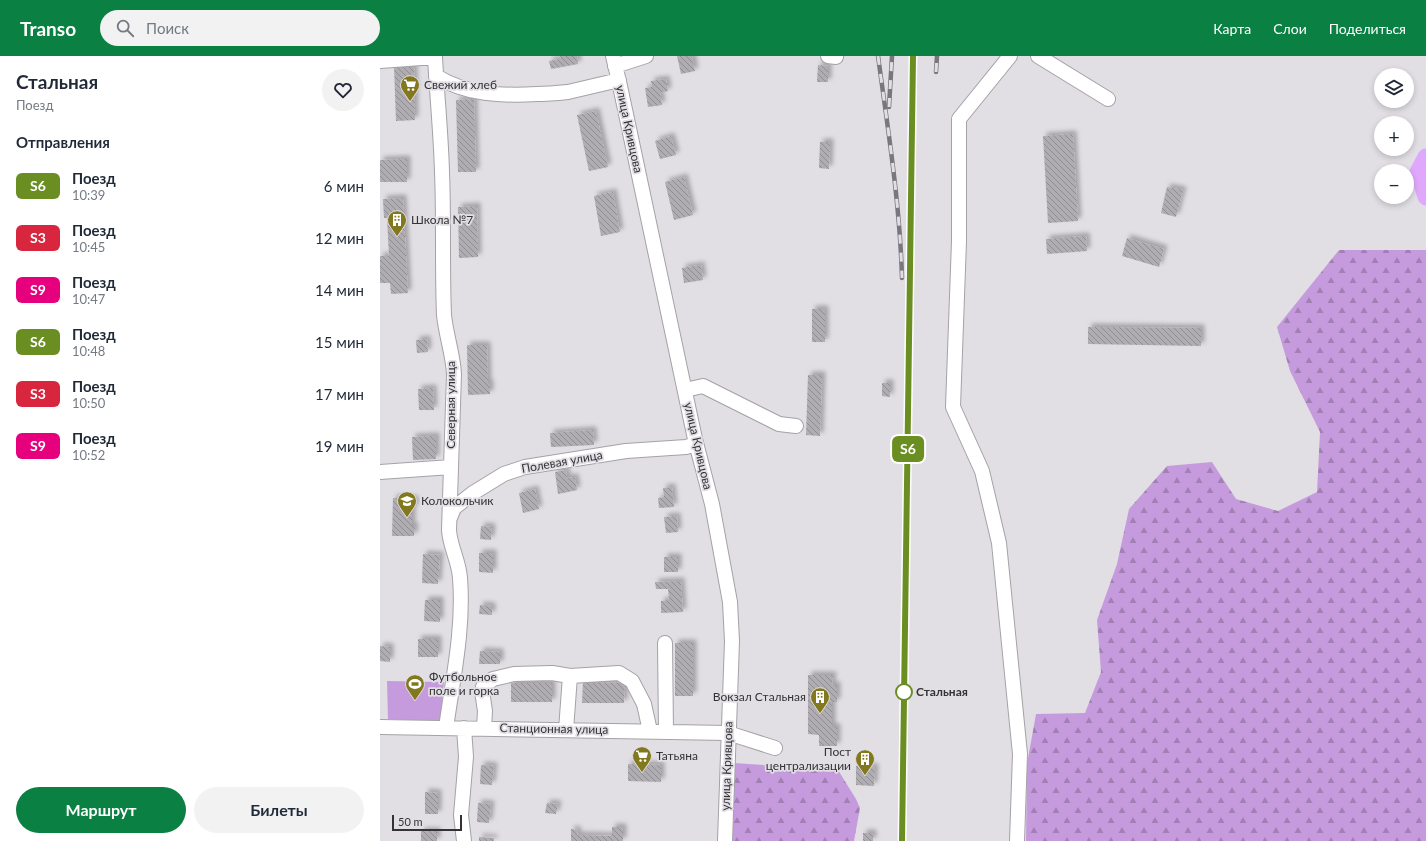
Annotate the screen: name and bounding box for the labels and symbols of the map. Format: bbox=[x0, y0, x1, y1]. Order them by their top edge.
supermarket icon: Свежий хлеб bbox=[399, 74, 421, 102]
place label: Свежий хлеб bbox=[424, 77, 497, 92]
street label: улица Кривцова bbox=[613, 84, 646, 174]
building icon: Школа №7 bbox=[386, 209, 408, 237]
place label: Школа №7 bbox=[411, 212, 473, 227]
street label: Северная улица bbox=[443, 361, 458, 449]
street label: улица Кривцова bbox=[681, 401, 716, 491]
line badge: S6 bbox=[890, 436, 926, 462]
street label: Полевая улица bbox=[520, 447, 604, 476]
school or university icon: Колокольчик bbox=[396, 490, 418, 518]
place label: Колокольчик bbox=[421, 493, 494, 508]
place label: Футбольное поле и горка bbox=[429, 669, 499, 698]
sports icon: Футбольное поле и горка bbox=[404, 673, 426, 701]
marker: Стальная bbox=[895, 683, 913, 701]
place label: Стальная bbox=[916, 684, 968, 699]
building icon: Вокзал Стальная bbox=[809, 686, 831, 714]
place label: Вокзал Стальная bbox=[713, 689, 806, 704]
street label: Станционная улица bbox=[500, 720, 609, 737]
street label: улица Кривцова bbox=[717, 721, 736, 811]
place label: Пост централизации bbox=[766, 744, 851, 773]
supermarket icon: Татьяна bbox=[631, 745, 653, 773]
place label: Татьяна bbox=[656, 748, 698, 763]
building icon: Пост централизации bbox=[854, 748, 876, 776]
scale bar bbox=[392, 813, 462, 832]

